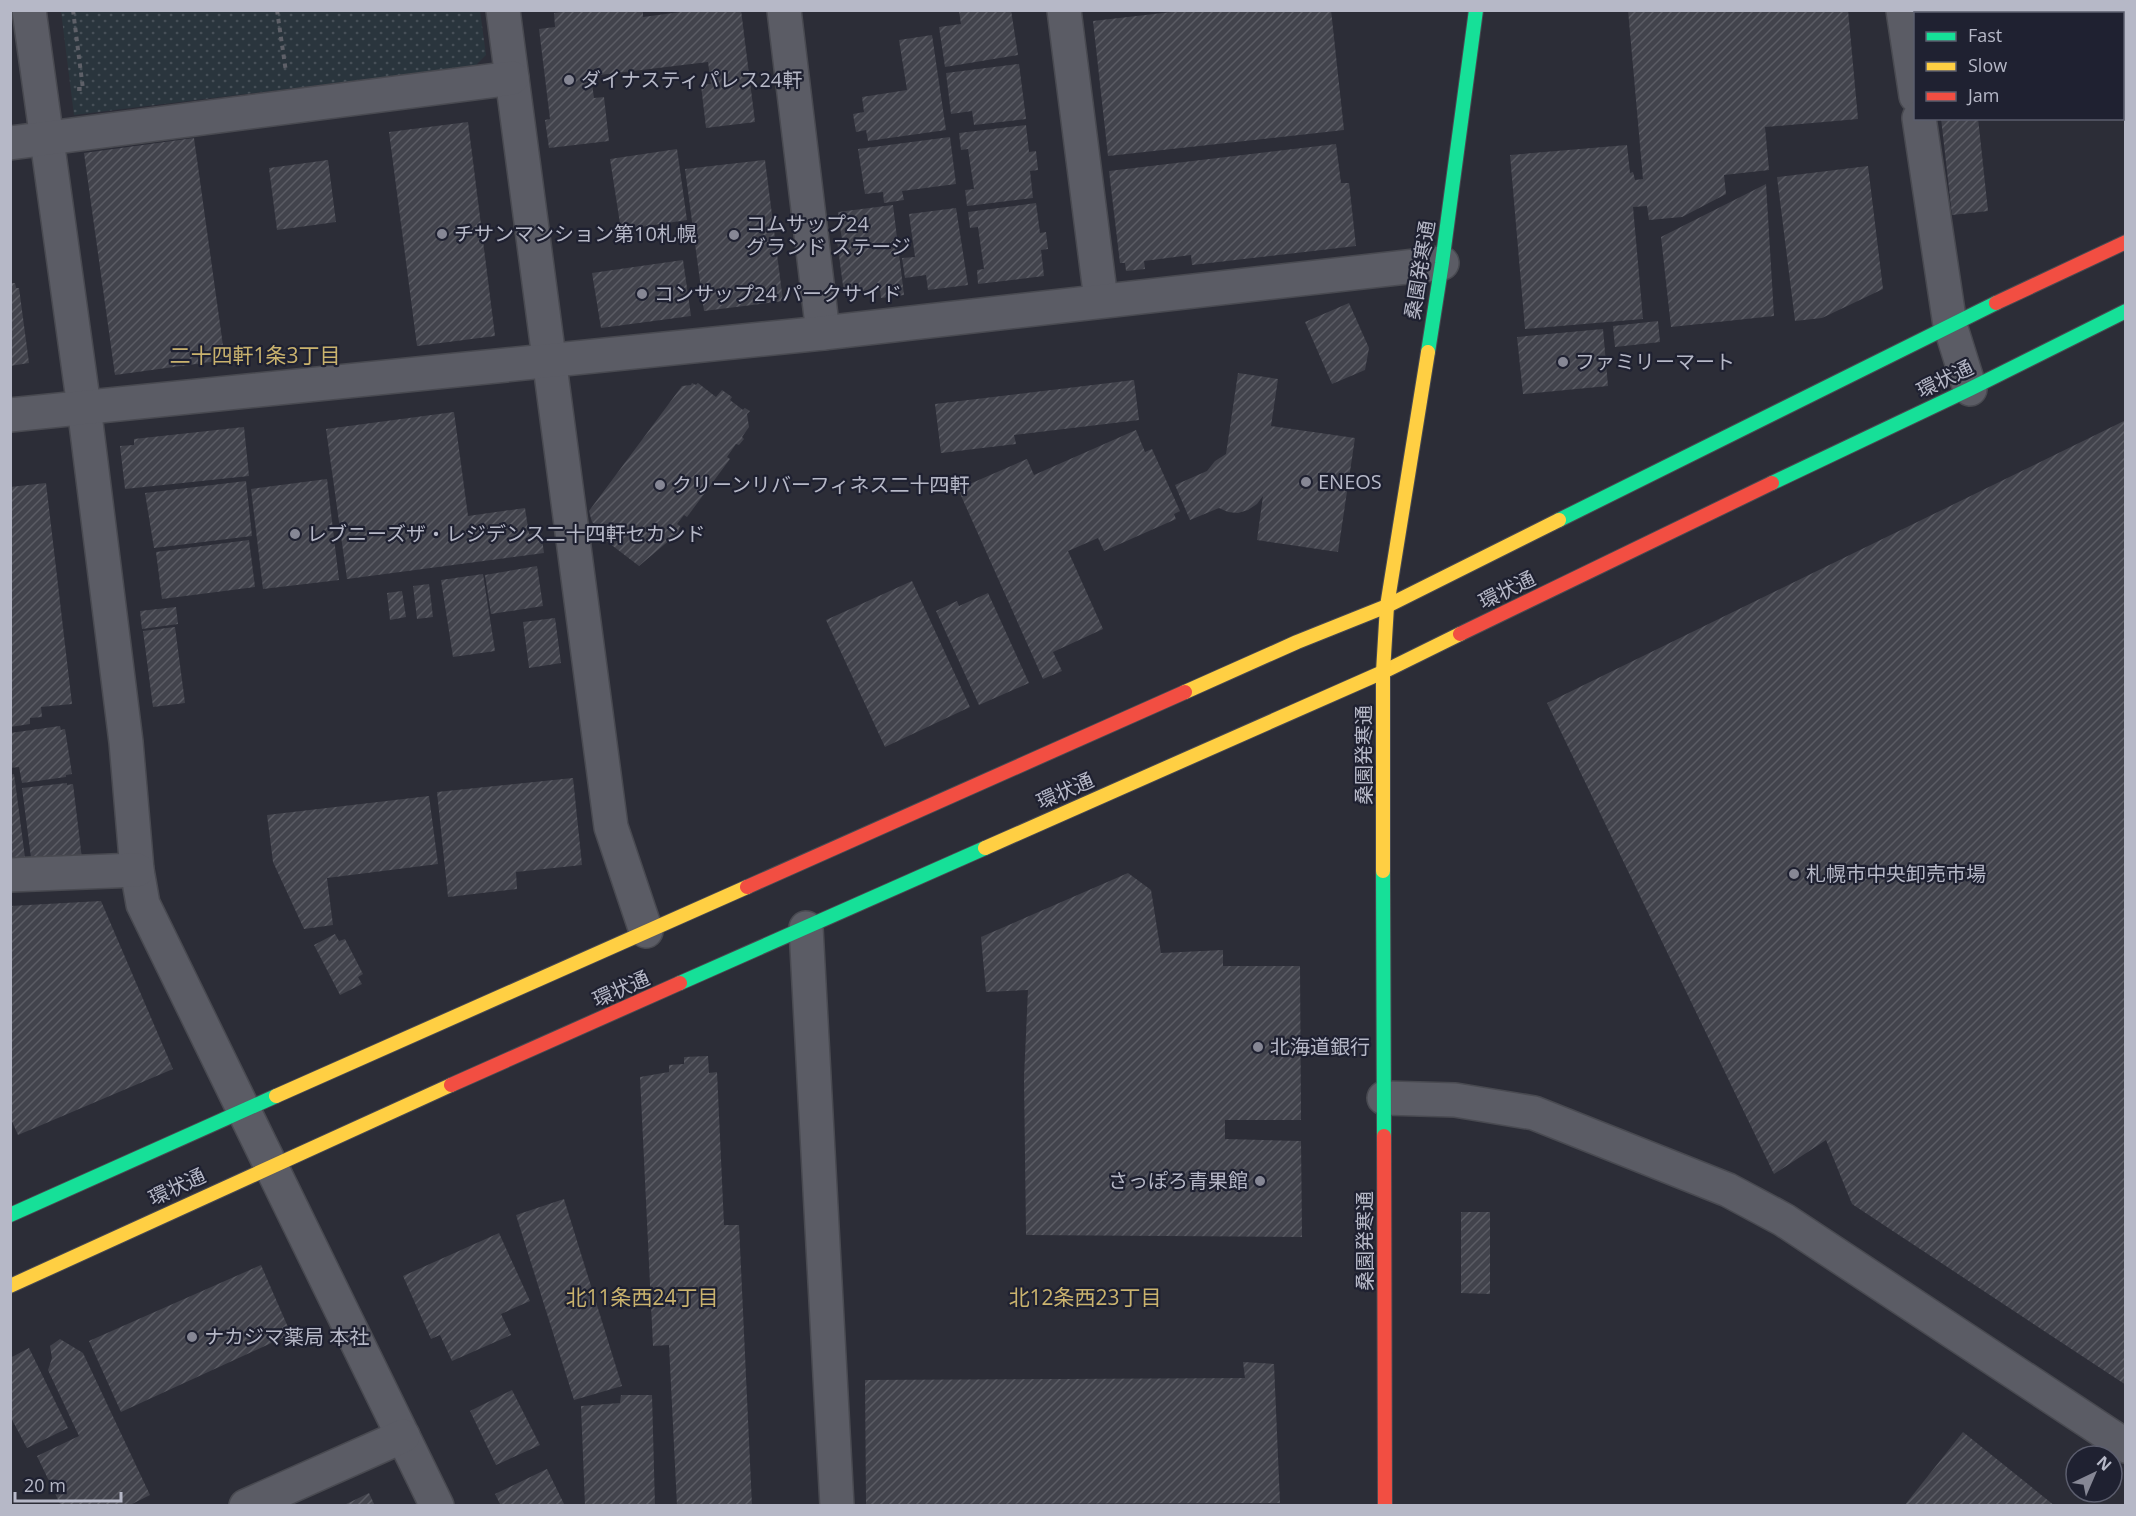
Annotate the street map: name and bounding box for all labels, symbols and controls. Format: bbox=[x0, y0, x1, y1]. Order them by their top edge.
legend bbox=[1914, 12, 2124, 120]
text: Fast bbox=[1968, 23, 2002, 47]
text: Slow bbox=[1968, 53, 2007, 77]
place label: ダイナスティパレス24軒 bbox=[581, 66, 802, 93]
marker: ダイナスティパレス24軒 bbox=[562, 73, 576, 87]
text: Jam bbox=[1966, 83, 2000, 107]
place label: コムサップ24 グランド ステージ bbox=[746, 210, 911, 260]
street label: 桑園発寒通 bbox=[1398, 218, 1441, 321]
place label: チサンマンション第10札幌 bbox=[454, 220, 697, 247]
marker: チサンマンション第10札幌 bbox=[435, 227, 449, 241]
marker: コムサップ24 グランド ステージ bbox=[727, 228, 741, 242]
place label: コンサップ24 パークサイド bbox=[654, 280, 902, 307]
marker: コンサップ24 パークサイド bbox=[635, 287, 649, 301]
district label: 二十四軒1条3丁目 bbox=[169, 341, 341, 369]
place label: ファミリーマート bbox=[1575, 348, 1735, 375]
street label: 環状通 bbox=[1912, 353, 1978, 404]
marker: ファミリーマート bbox=[1556, 355, 1570, 369]
place label: ENEOS bbox=[1318, 468, 1382, 495]
place label: クリーンリバーフィネス二十四軒 bbox=[672, 471, 969, 498]
marker: ENEOS bbox=[1299, 475, 1313, 489]
marker: クリーンリバーフィネス二十四軒 bbox=[653, 478, 667, 492]
place label: レブニーズザ・レジデンス二十四軒セカンド bbox=[307, 520, 706, 547]
marker: レブニーズザ・レジデンス二十四軒セカンド bbox=[288, 527, 302, 541]
street label: 環状通 bbox=[1474, 564, 1540, 615]
street label: 桑園発寒通 bbox=[1350, 705, 1377, 805]
street label: 環状通 bbox=[1032, 766, 1098, 815]
place label: 札幌市中央卸売市場 bbox=[1806, 860, 1986, 887]
marker: 札幌市中央卸売市場 bbox=[1787, 867, 1801, 881]
street label: 環状通 bbox=[588, 964, 654, 1013]
place label: 北海道銀行 bbox=[1270, 1033, 1370, 1060]
marker: 北海道銀行 bbox=[1251, 1040, 1265, 1054]
street label: 環状通 bbox=[144, 1162, 210, 1211]
place label: さっぽろ青果館 bbox=[1108, 1167, 1248, 1194]
marker: さっぽろ青果館 bbox=[1253, 1174, 1267, 1188]
street label: 桑園発寒通 bbox=[1351, 1191, 1378, 1291]
district label: 北11条西24丁目 bbox=[565, 1283, 719, 1311]
district label: 北12条西23丁目 bbox=[1008, 1283, 1162, 1311]
place label: ナカジマ薬局 本社 bbox=[204, 1323, 369, 1350]
marker: ナカジマ薬局 本社 bbox=[185, 1330, 199, 1344]
north arrow bbox=[2064, 1444, 2124, 1504]
text: N bbox=[2092, 1451, 2117, 1476]
scale bar bbox=[15, 1465, 122, 1503]
text: 20 m bbox=[24, 1473, 66, 1497]

